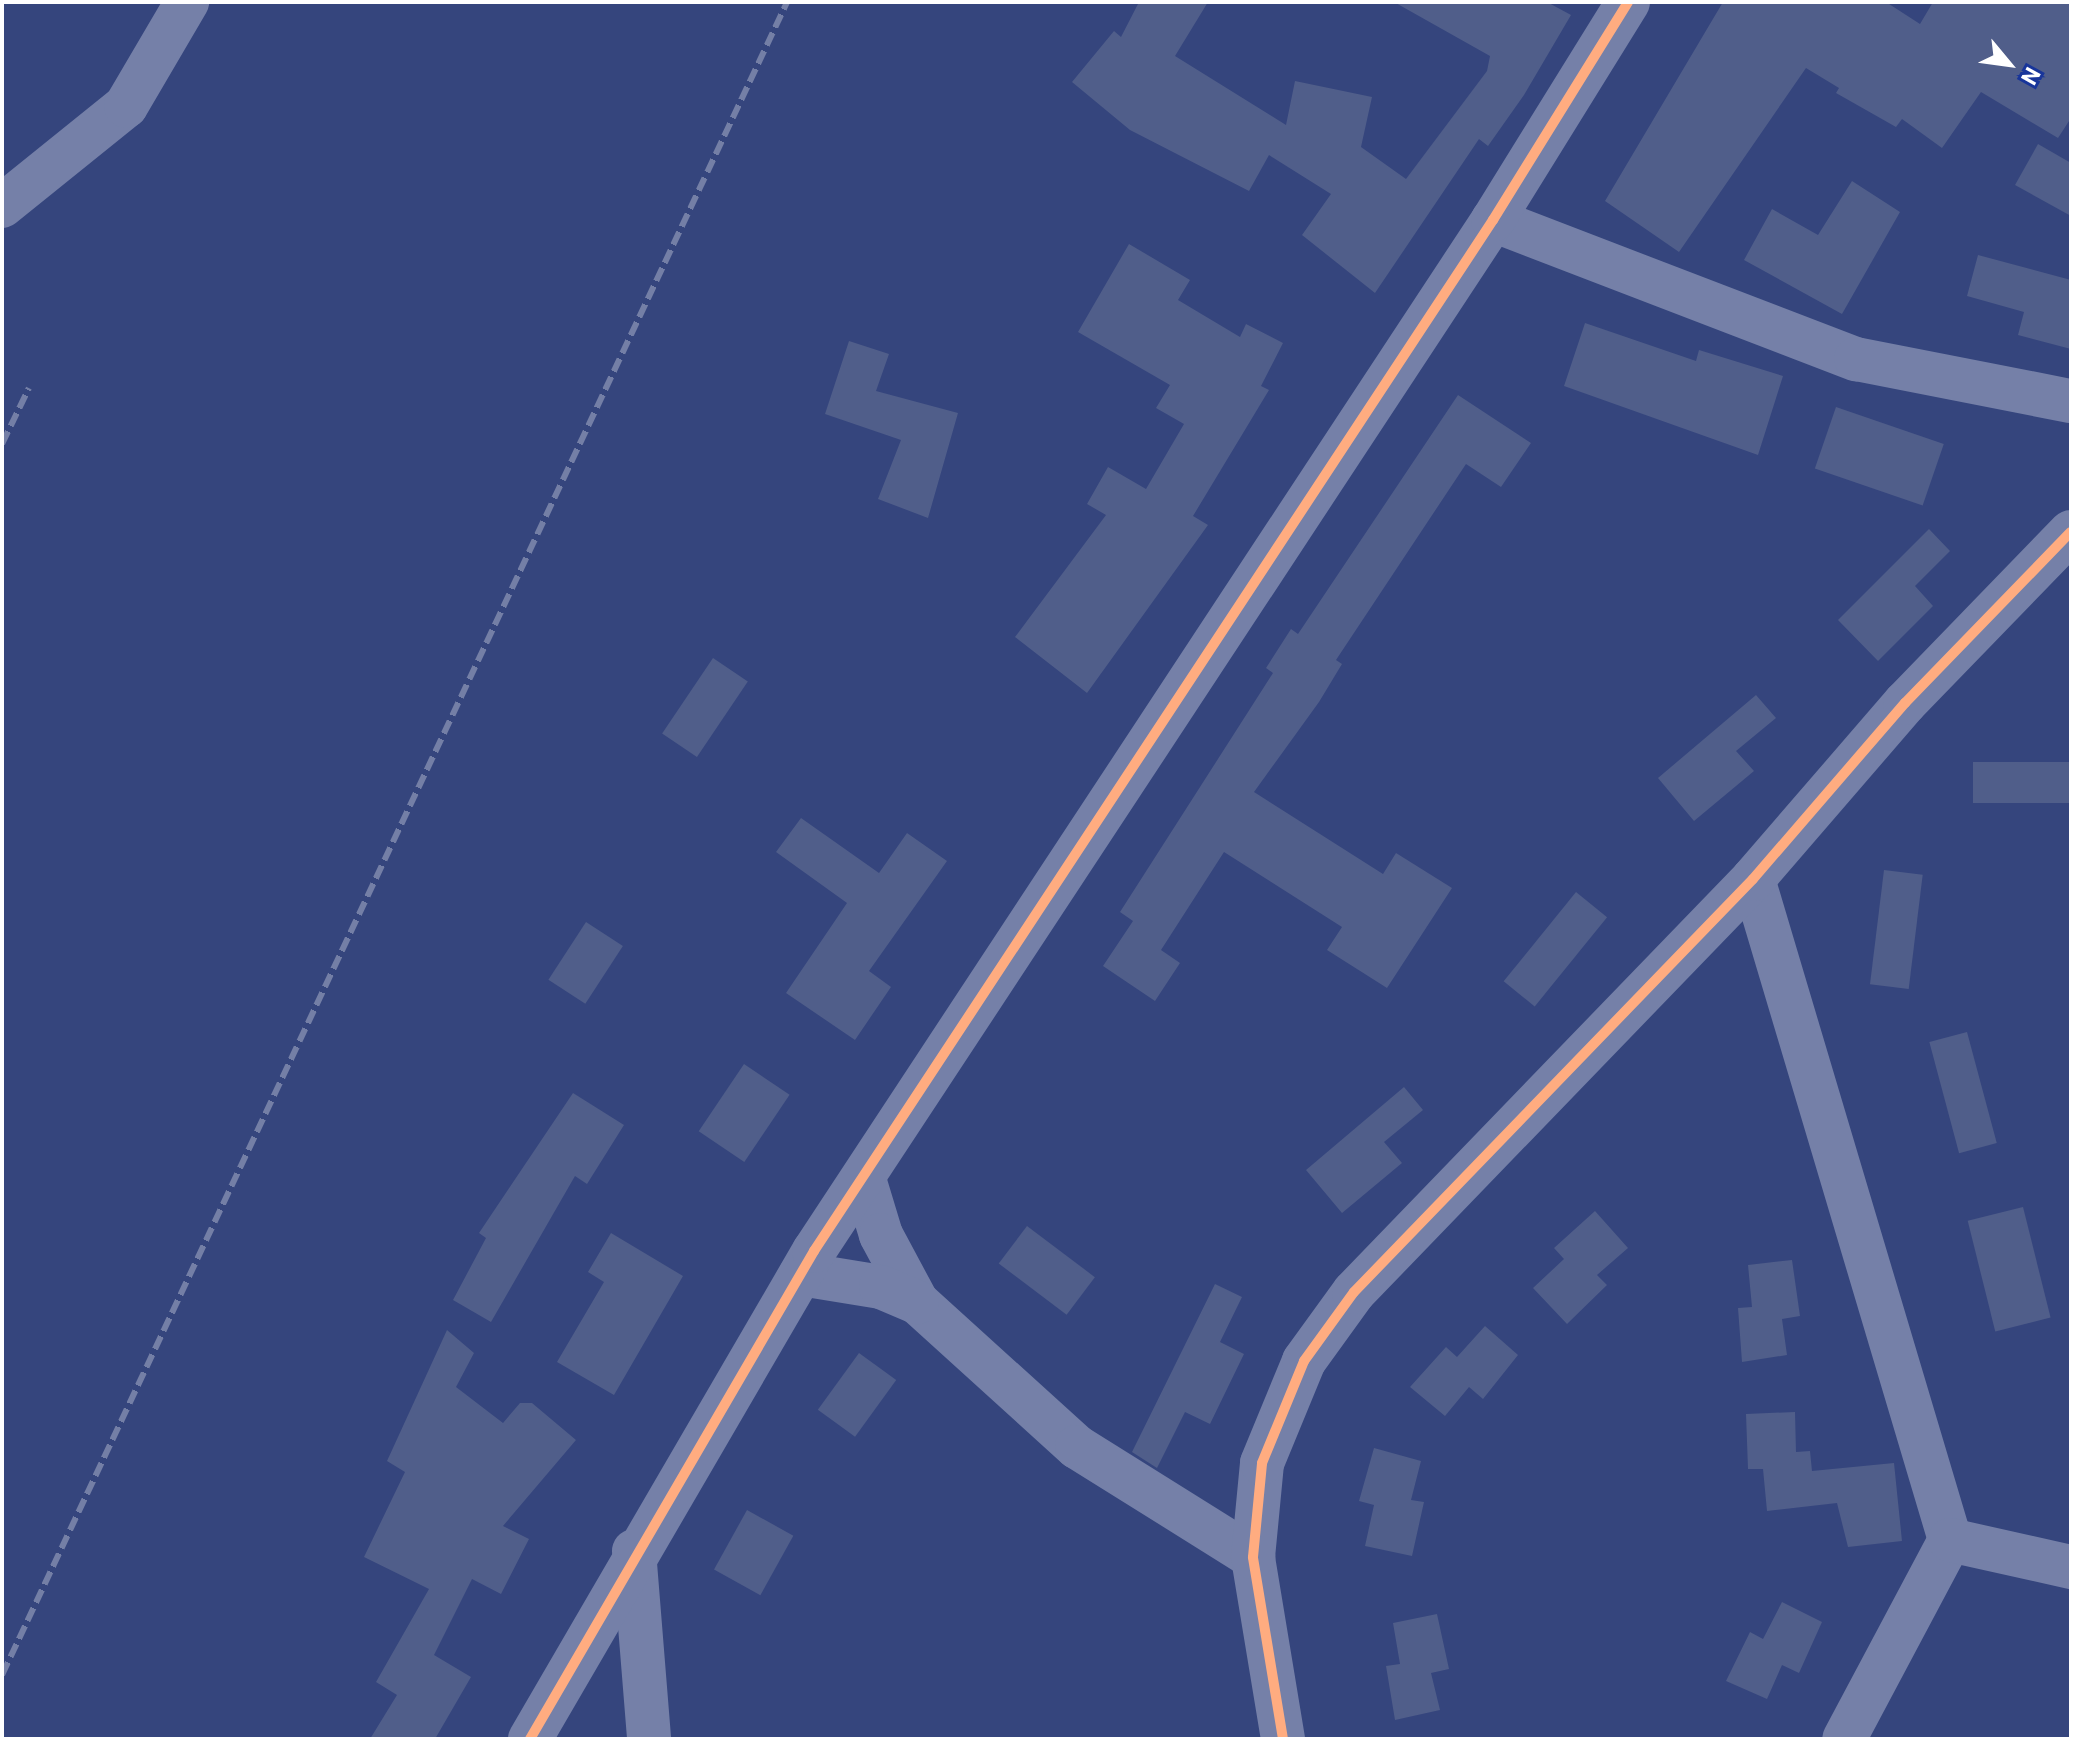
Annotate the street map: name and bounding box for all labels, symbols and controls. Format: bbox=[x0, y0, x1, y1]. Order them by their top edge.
north arrow bbox=[1969, 24, 2049, 104]
text: N bbox=[2016, 63, 2045, 89]

